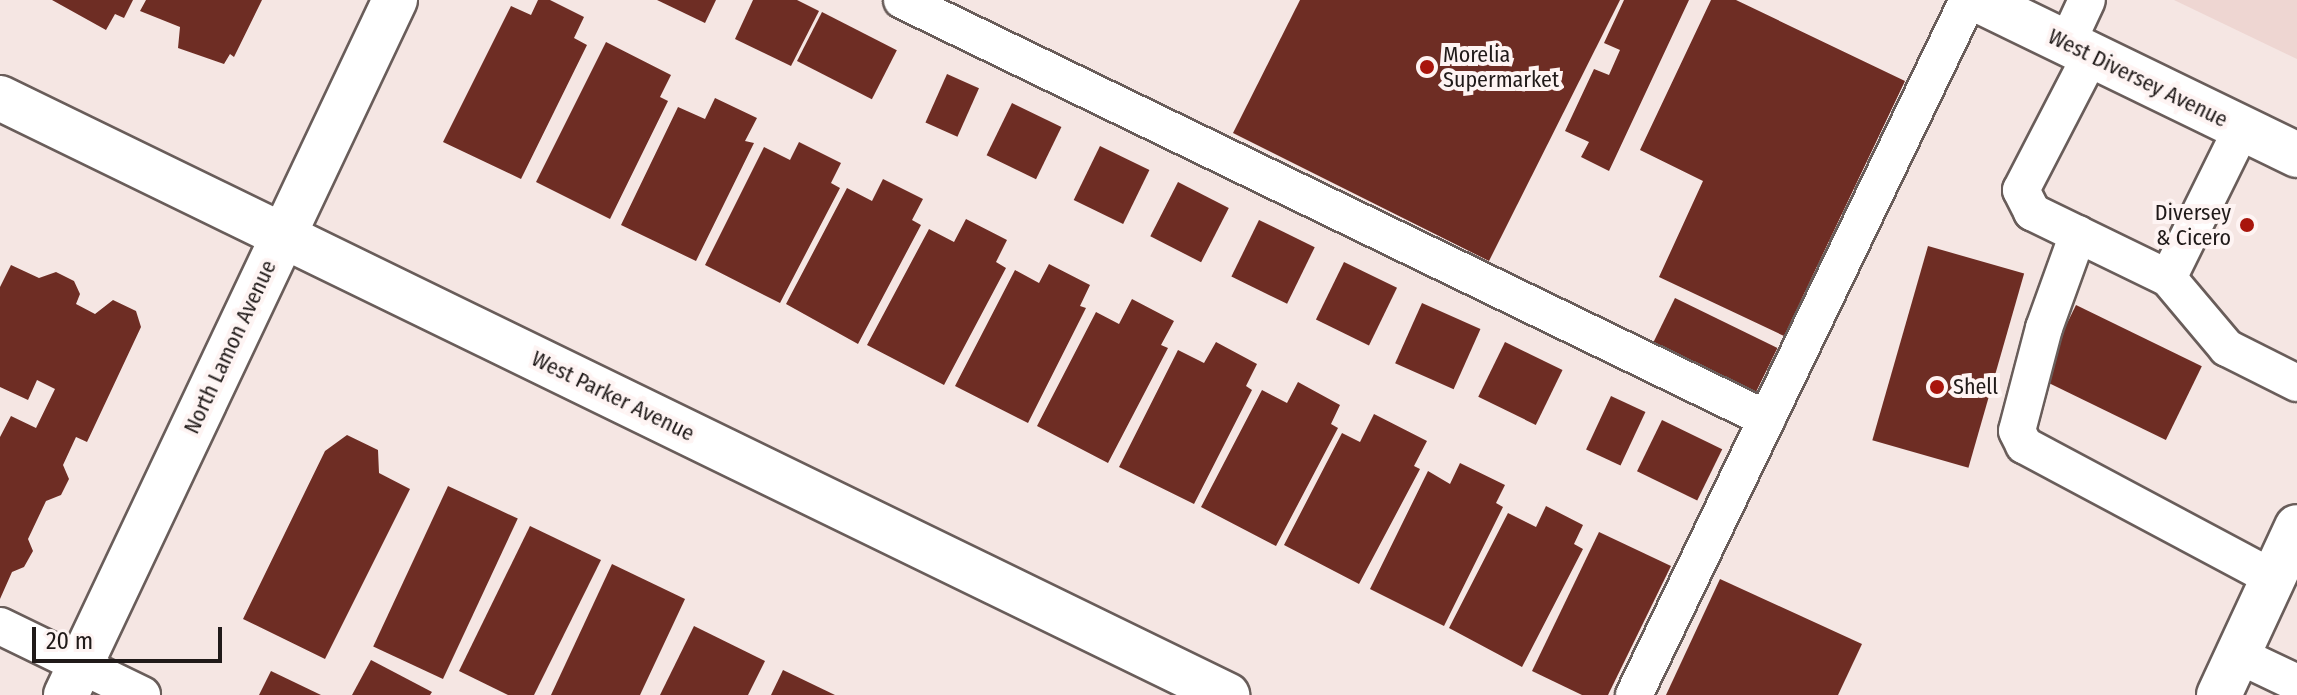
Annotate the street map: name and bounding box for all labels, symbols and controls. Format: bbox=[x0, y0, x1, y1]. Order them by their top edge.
street label: West Diversey Avenue bbox=[2044, 23, 2232, 133]
place label: Morelia Supermarket bbox=[1443, 41, 1559, 92]
marker: Morelia Supermarket bbox=[1418, 58, 1436, 76]
place label: Diversey & Cicero bbox=[2155, 199, 2231, 250]
marker: Diversey & Cicero bbox=[2238, 216, 2256, 234]
street label: North Lamon Avenue bbox=[178, 256, 282, 438]
street label: West Parker Avenue bbox=[527, 345, 699, 447]
place label: Shell bbox=[1953, 374, 1998, 400]
marker: Shell bbox=[1928, 378, 1946, 396]
scale bar bbox=[36, 611, 226, 661]
text: 20 m bbox=[46, 627, 93, 655]

